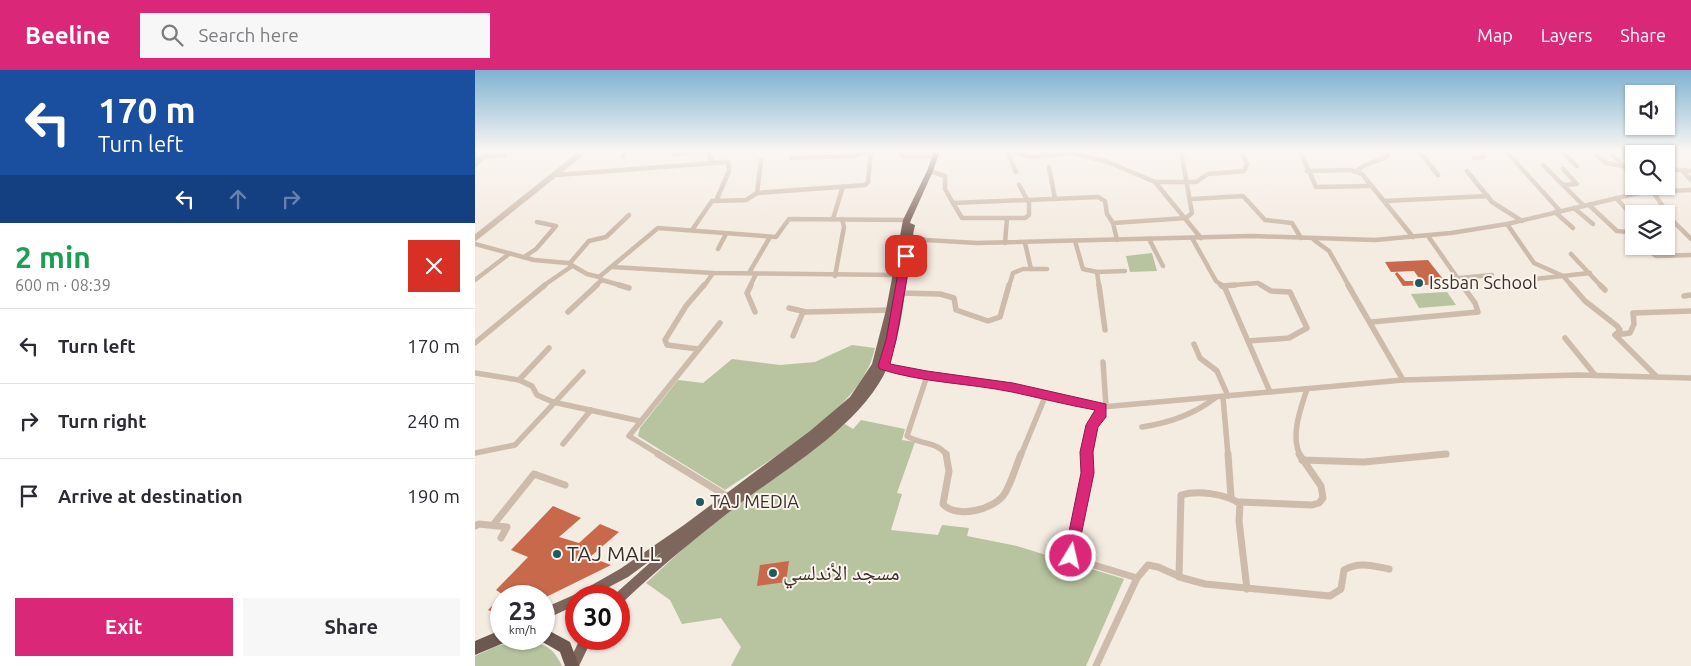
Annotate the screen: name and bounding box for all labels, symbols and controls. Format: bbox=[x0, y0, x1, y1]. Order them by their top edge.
search box bbox=[140, 13, 490, 58]
icon: search bbox=[158, 21, 186, 49]
text: Beeline bbox=[25, 22, 110, 49]
text: Search here bbox=[198, 24, 299, 46]
text: Map bbox=[1477, 25, 1513, 45]
text: Layers bbox=[1541, 25, 1592, 45]
text: Share bbox=[1620, 25, 1666, 45]
map controls bbox=[1625, 85, 1675, 255]
button: sound bbox=[1625, 85, 1675, 135]
icon: left bbox=[15, 90, 80, 155]
text: 170 m bbox=[98, 90, 196, 130]
text: Turn left bbox=[98, 131, 183, 156]
button: search bbox=[1625, 145, 1675, 195]
icon: left bbox=[171, 185, 199, 213]
icon: ahead bbox=[224, 185, 252, 213]
icon: right bbox=[277, 185, 305, 213]
button: layers bbox=[1625, 205, 1675, 255]
pin bbox=[885, 235, 927, 277]
text: 2 min bbox=[15, 240, 91, 274]
button: close bbox=[408, 240, 460, 292]
icon: arrive bbox=[892, 242, 920, 270]
place label: Issban School bbox=[1429, 272, 1538, 292]
text: 600 m · 08:39 bbox=[15, 276, 111, 294]
marker: Issban School bbox=[1413, 277, 1425, 289]
icon: left bbox=[15, 332, 43, 360]
text: Turn left bbox=[58, 335, 136, 357]
text: 170 m bbox=[407, 335, 460, 357]
icon: right bbox=[15, 407, 43, 435]
text: Turn right bbox=[58, 410, 146, 432]
text: 240 m bbox=[407, 410, 460, 432]
icon: arrive bbox=[15, 482, 43, 510]
text: Arrive at destination bbox=[58, 485, 243, 507]
text: 190 m bbox=[407, 485, 460, 507]
place label: TAJ MEDIA bbox=[710, 491, 799, 511]
marker: TAJ MEDIA bbox=[694, 496, 706, 508]
position arrow bbox=[1044, 529, 1096, 581]
place label: TAJ MALL bbox=[567, 541, 661, 565]
marker: TAJ MALL bbox=[551, 548, 563, 560]
place label: مسجد الأندلسي bbox=[783, 560, 900, 589]
marker: مسجد الأندلسي bbox=[767, 567, 779, 579]
speed limit sign: 30 bbox=[565, 585, 630, 650]
text: 23 bbox=[508, 597, 537, 625]
button: Exit bbox=[15, 598, 233, 656]
button: Share bbox=[243, 598, 460, 656]
text: km/h bbox=[509, 623, 536, 636]

